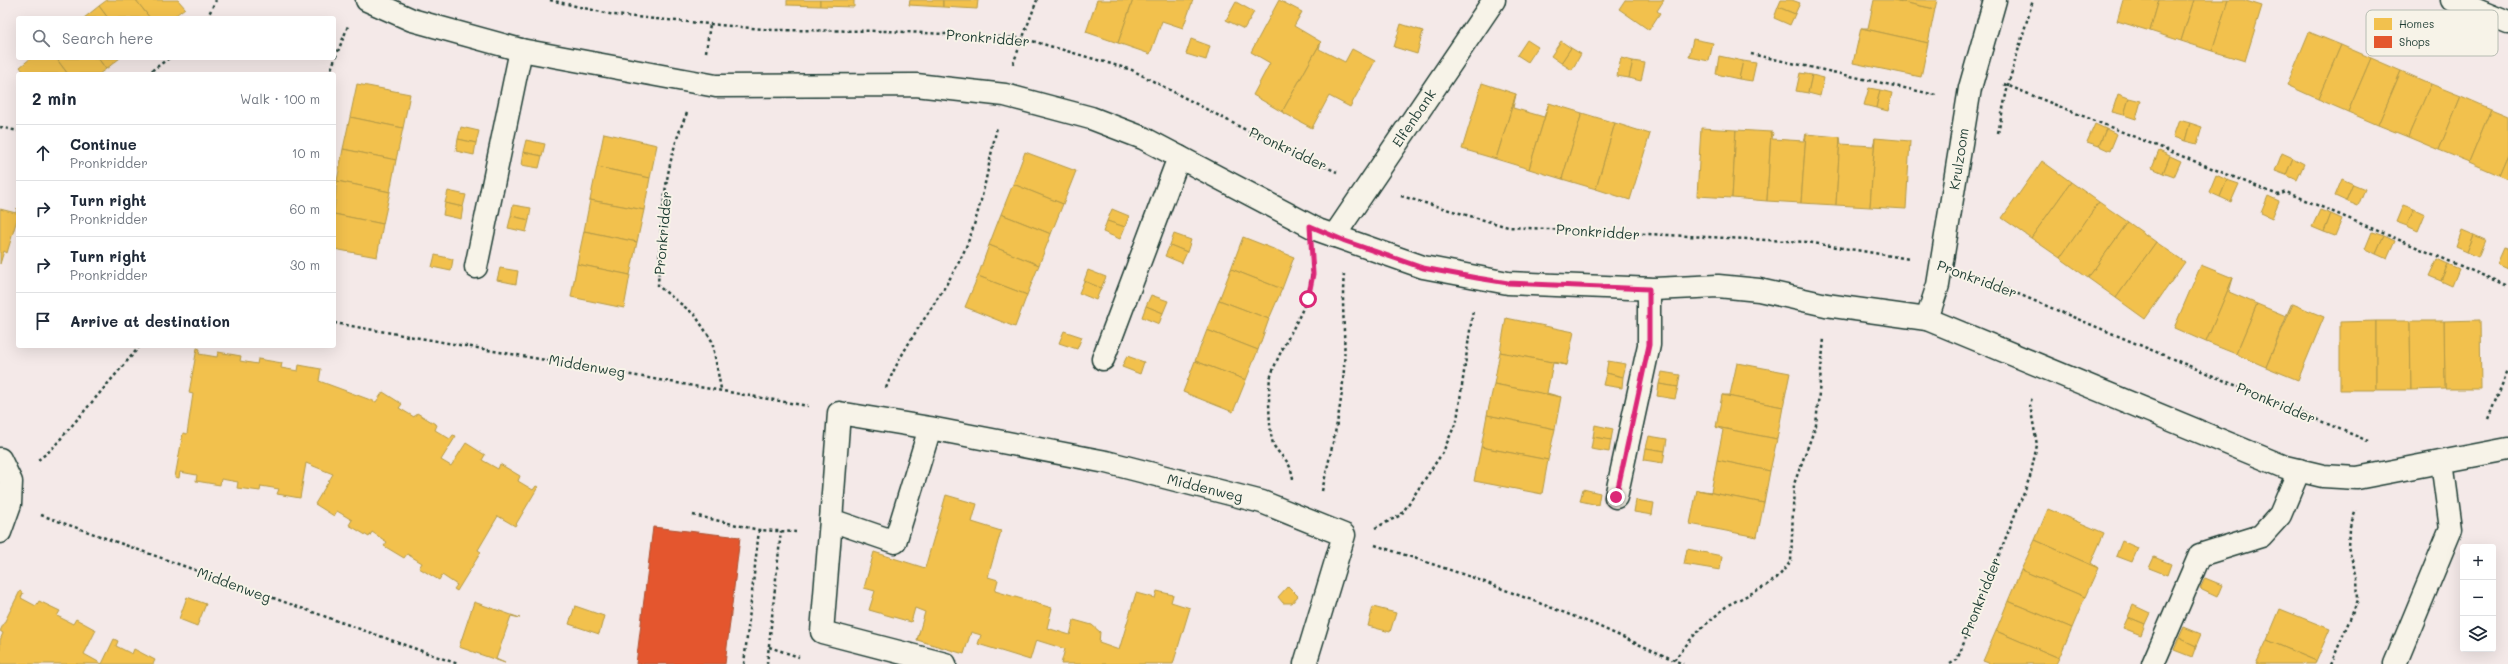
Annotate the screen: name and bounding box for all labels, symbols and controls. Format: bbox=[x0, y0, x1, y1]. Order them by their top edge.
legend bbox=[2366, 10, 2498, 56]
search box bbox=[16, 16, 336, 60]
text: Homes bbox=[2399, 16, 2434, 31]
street label: Pronkridder bbox=[945, 24, 1031, 51]
icon: search bbox=[30, 27, 52, 49]
text: Search here bbox=[62, 28, 153, 48]
text: Shops bbox=[2399, 34, 2430, 49]
street label: Elfenbank bbox=[1387, 85, 1440, 150]
text: 2 min bbox=[32, 87, 77, 109]
text: Walk · 100 m bbox=[240, 90, 320, 107]
street label: Pronkridder bbox=[1246, 122, 1330, 175]
street label: Krulzoom bbox=[1944, 127, 1973, 191]
text: Continue bbox=[70, 134, 137, 154]
icon: ahead bbox=[32, 142, 54, 164]
text: 10 m bbox=[292, 144, 320, 161]
text: Pronkridder bbox=[70, 154, 148, 171]
text: Turn right bbox=[70, 190, 147, 210]
street label: Pronkridder bbox=[649, 190, 676, 276]
icon: right bbox=[32, 198, 54, 220]
text: 60 m bbox=[290, 200, 320, 217]
text: Pronkridder bbox=[70, 210, 148, 227]
street label: Pronkridder bbox=[1556, 219, 1641, 244]
text: Turn right bbox=[70, 246, 147, 266]
icon: right bbox=[32, 254, 54, 276]
street label: Pronkridder bbox=[1935, 255, 2020, 302]
text: 30 m bbox=[290, 256, 320, 273]
text: Pronkridder bbox=[70, 266, 148, 283]
route start bbox=[1299, 290, 1317, 308]
icon: arrive bbox=[32, 310, 54, 332]
text: Arrive at destination bbox=[70, 311, 230, 331]
street label: Middenweg bbox=[547, 349, 627, 382]
street label: Pronkridder bbox=[2234, 377, 2318, 428]
street label: Middenweg bbox=[1165, 469, 1245, 506]
route end bbox=[1607, 488, 1625, 506]
map controls bbox=[2460, 544, 2496, 652]
button: + bbox=[2460, 544, 2496, 580]
street label: Pronkridder bbox=[1956, 554, 2005, 639]
street label: Middenweg bbox=[195, 562, 274, 607]
button: − bbox=[2460, 580, 2496, 616]
button: layers bbox=[2460, 616, 2496, 652]

